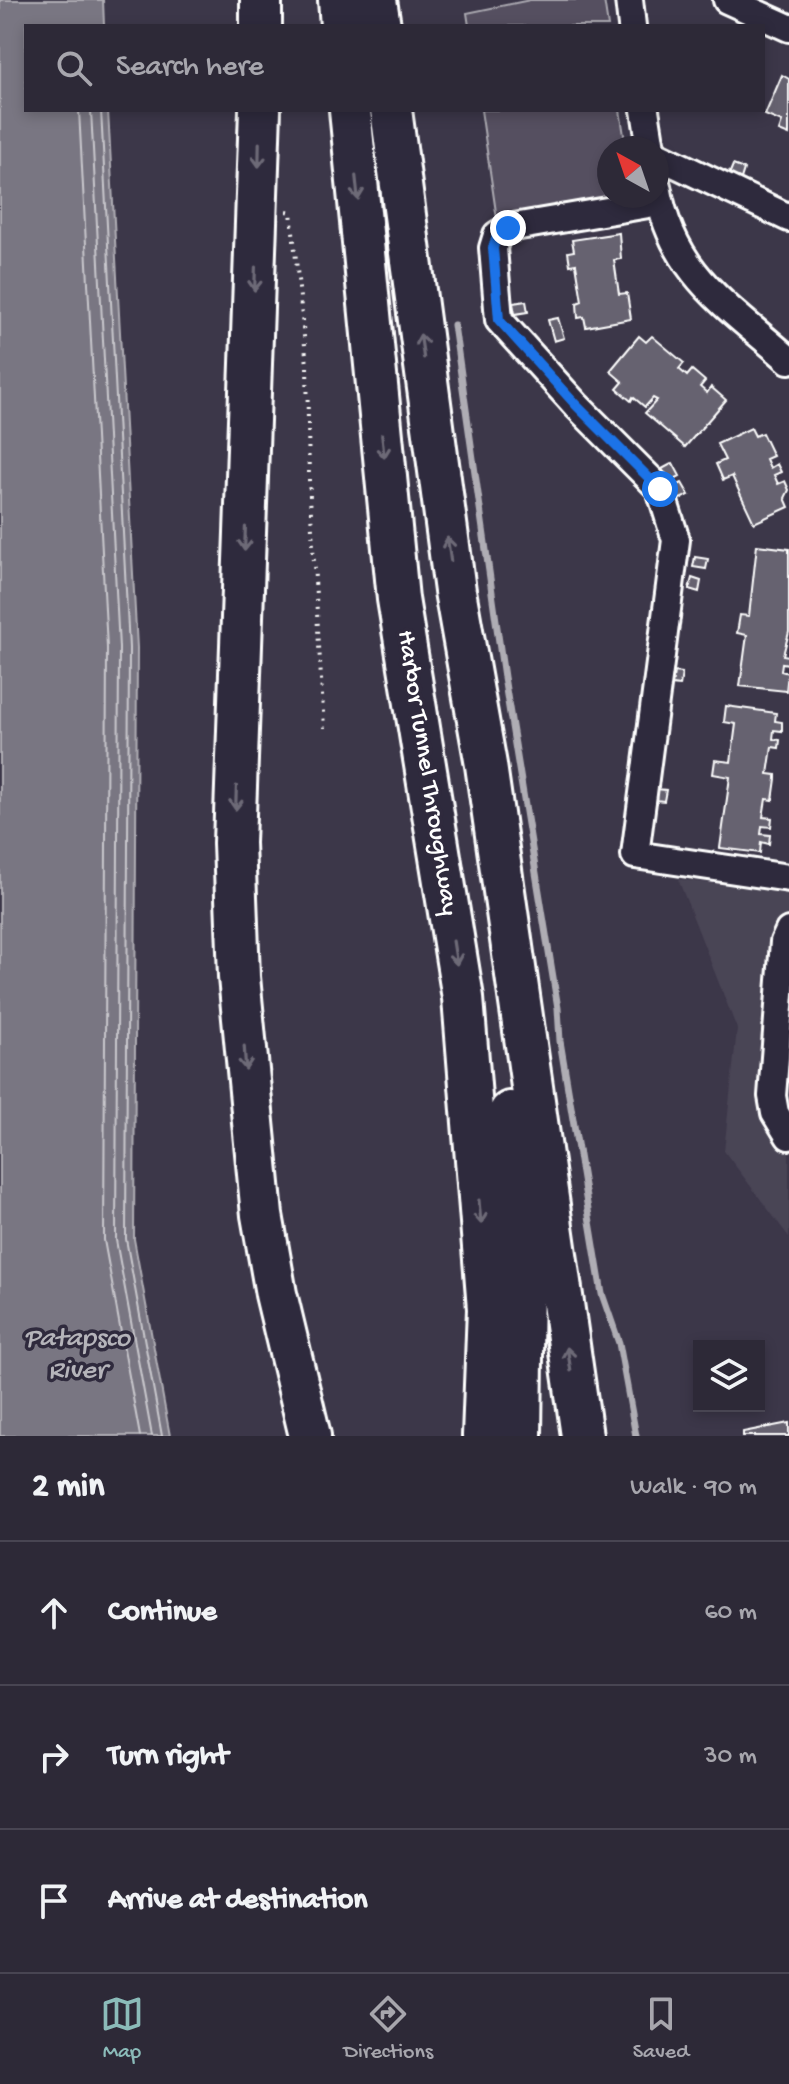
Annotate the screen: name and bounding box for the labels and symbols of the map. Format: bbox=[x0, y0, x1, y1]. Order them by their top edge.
north arrow bbox=[597, 136, 669, 208]
one-way arrow bbox=[251, 141, 267, 168]
one-way arrow bbox=[350, 174, 365, 201]
route end bbox=[490, 210, 526, 246]
one-way arrow bbox=[247, 265, 262, 292]
one-way arrow bbox=[414, 334, 429, 359]
one-way arrow bbox=[375, 432, 390, 459]
route start bbox=[642, 471, 678, 507]
one-way arrow bbox=[237, 525, 252, 552]
one-way arrow bbox=[441, 537, 456, 562]
street label: Harbor Tunnel Throughway bbox=[388, 628, 464, 918]
one-way arrow bbox=[228, 784, 243, 811]
one-way arrow bbox=[449, 940, 464, 965]
one-way arrow bbox=[238, 1044, 253, 1071]
one-way arrow bbox=[473, 1198, 488, 1225]
water label: Patapsco River bbox=[24, 1323, 132, 1388]
one-way arrow bbox=[561, 1347, 576, 1372]

